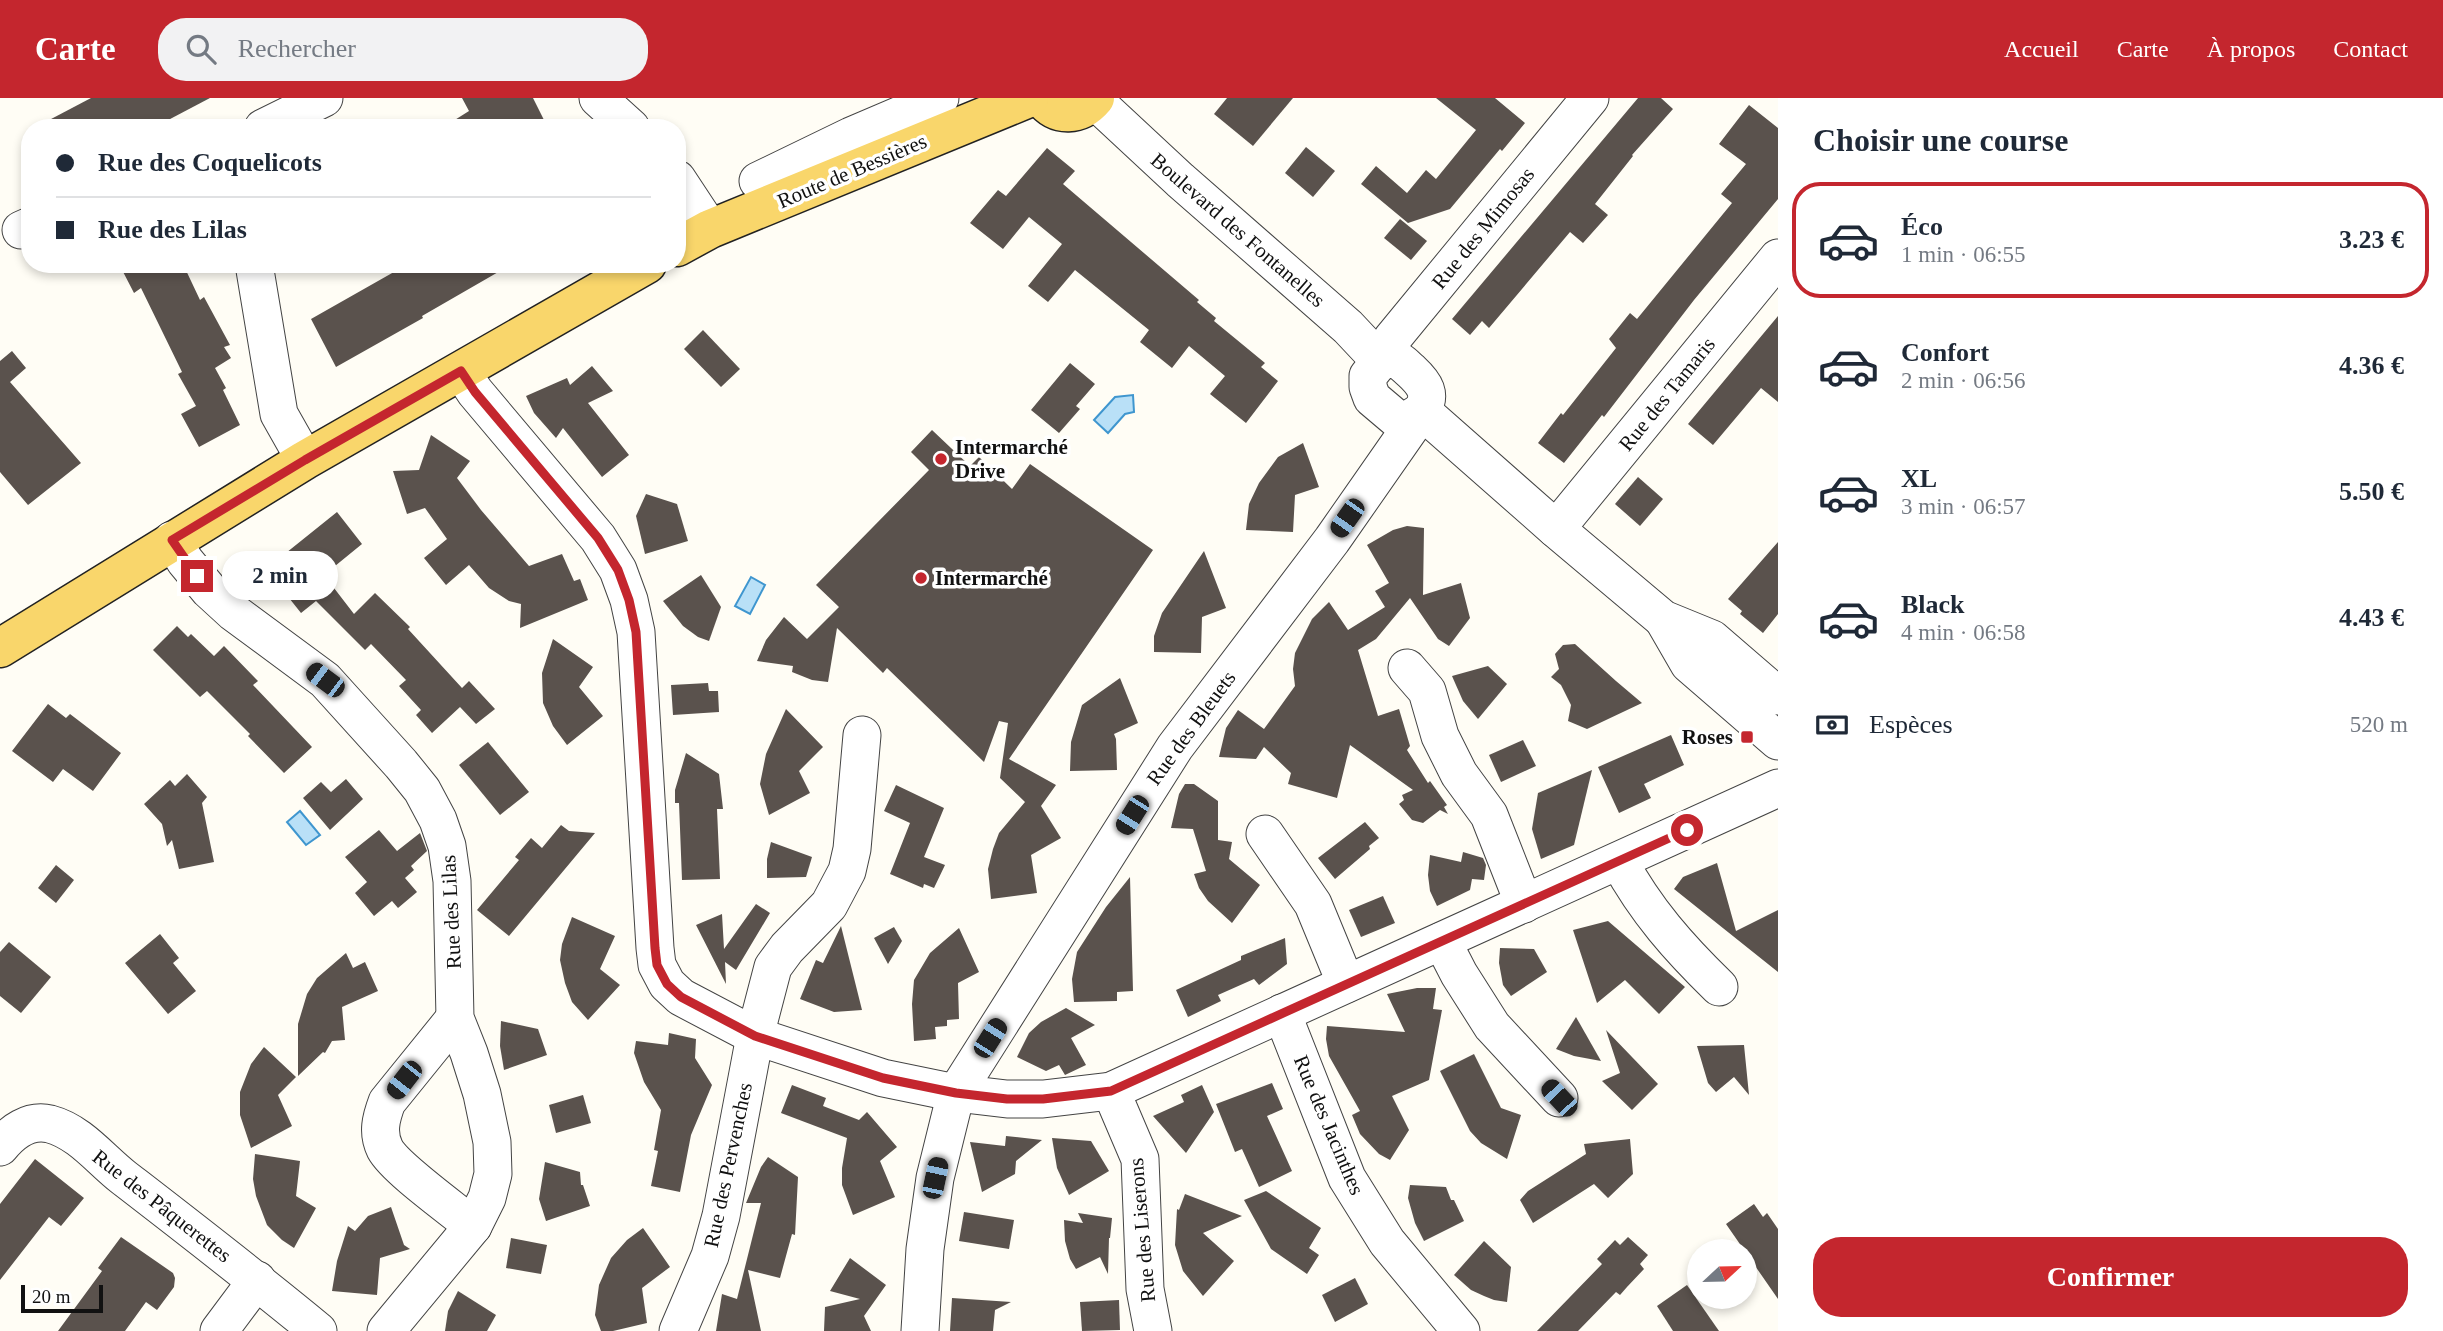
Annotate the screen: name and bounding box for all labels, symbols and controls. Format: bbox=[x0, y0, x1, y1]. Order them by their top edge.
search box bbox=[158, 18, 648, 81]
icon: search bbox=[182, 30, 220, 68]
text: Carte bbox=[35, 31, 116, 67]
text: Rechercher bbox=[238, 34, 356, 63]
text: Accueil bbox=[2004, 36, 2079, 62]
text: Carte bbox=[2117, 36, 2169, 62]
text: À propos bbox=[2207, 36, 2295, 62]
text: Contact bbox=[2333, 36, 2408, 62]
text: Choisir une course bbox=[1813, 122, 2068, 158]
street label: Route de Bessières bbox=[774, 129, 930, 213]
text: Rue des Coquelicots bbox=[98, 148, 322, 177]
street label: Boulevard des Fontanelles bbox=[1146, 148, 1330, 312]
street label: Rue des Mimosas bbox=[1427, 162, 1539, 294]
icon: car bbox=[1817, 209, 1880, 272]
text: Éco bbox=[1901, 212, 1943, 241]
text: Rue des Lilas bbox=[98, 215, 247, 244]
text: 3.23 € bbox=[2339, 225, 2404, 254]
text: 1 min · 06:55 bbox=[1901, 242, 2026, 267]
street label: Rue des Tamaris bbox=[1614, 332, 1720, 456]
icon: car bbox=[1817, 335, 1880, 398]
text: Confort bbox=[1901, 338, 1989, 367]
text: 4.36 € bbox=[2339, 351, 2404, 380]
text: 2 min · 06:56 bbox=[1901, 368, 2026, 393]
place label: Intermarché Drive bbox=[955, 435, 1068, 483]
marker: Intermarché Drive bbox=[933, 451, 949, 467]
icon: car bbox=[1817, 461, 1880, 524]
text: XL bbox=[1901, 464, 1937, 493]
text: 5.50 € bbox=[2339, 477, 2404, 506]
text: 3 min · 06:57 bbox=[1901, 494, 2026, 519]
car bbox=[1327, 495, 1368, 541]
callout: 2 min bbox=[222, 552, 337, 601]
route end bbox=[181, 560, 213, 592]
text: 2 min bbox=[252, 563, 308, 588]
place label: Intermarché bbox=[935, 566, 1048, 590]
marker: Intermarché bbox=[913, 570, 929, 586]
icon: car bbox=[1817, 587, 1880, 650]
text: Black bbox=[1901, 590, 1965, 619]
text: 4.43 € bbox=[2339, 603, 2404, 632]
text: 4 min · 06:58 bbox=[1901, 620, 2026, 645]
car bbox=[302, 659, 349, 701]
street label: Rue des Bleuets bbox=[1142, 666, 1240, 790]
icon: cash bbox=[1813, 706, 1851, 744]
text: Espèces bbox=[1869, 710, 1953, 739]
text: 520 m bbox=[2350, 712, 2408, 737]
place label: Roses bbox=[1682, 725, 1733, 749]
marker: Roses bbox=[1739, 729, 1755, 745]
car bbox=[1112, 792, 1153, 838]
route start bbox=[1671, 814, 1703, 846]
street label: Rue des Lilas bbox=[436, 854, 466, 970]
car bbox=[970, 1015, 1011, 1061]
street label: Rue des Jacinthes bbox=[1289, 1052, 1369, 1198]
car bbox=[383, 1057, 426, 1103]
car bbox=[1537, 1075, 1582, 1121]
street label: Rue des Pervenches bbox=[699, 1080, 757, 1250]
street label: Rue des Pâquerettes bbox=[88, 1144, 236, 1268]
car bbox=[921, 1155, 950, 1201]
street label: Rue des Liserons bbox=[1124, 1157, 1160, 1303]
button: Confirmer bbox=[1813, 1237, 2408, 1317]
north arrow bbox=[1687, 1239, 1757, 1309]
map controls bbox=[1687, 1239, 1757, 1309]
scale bar bbox=[21, 1282, 103, 1314]
text: 20 m bbox=[32, 1286, 71, 1307]

